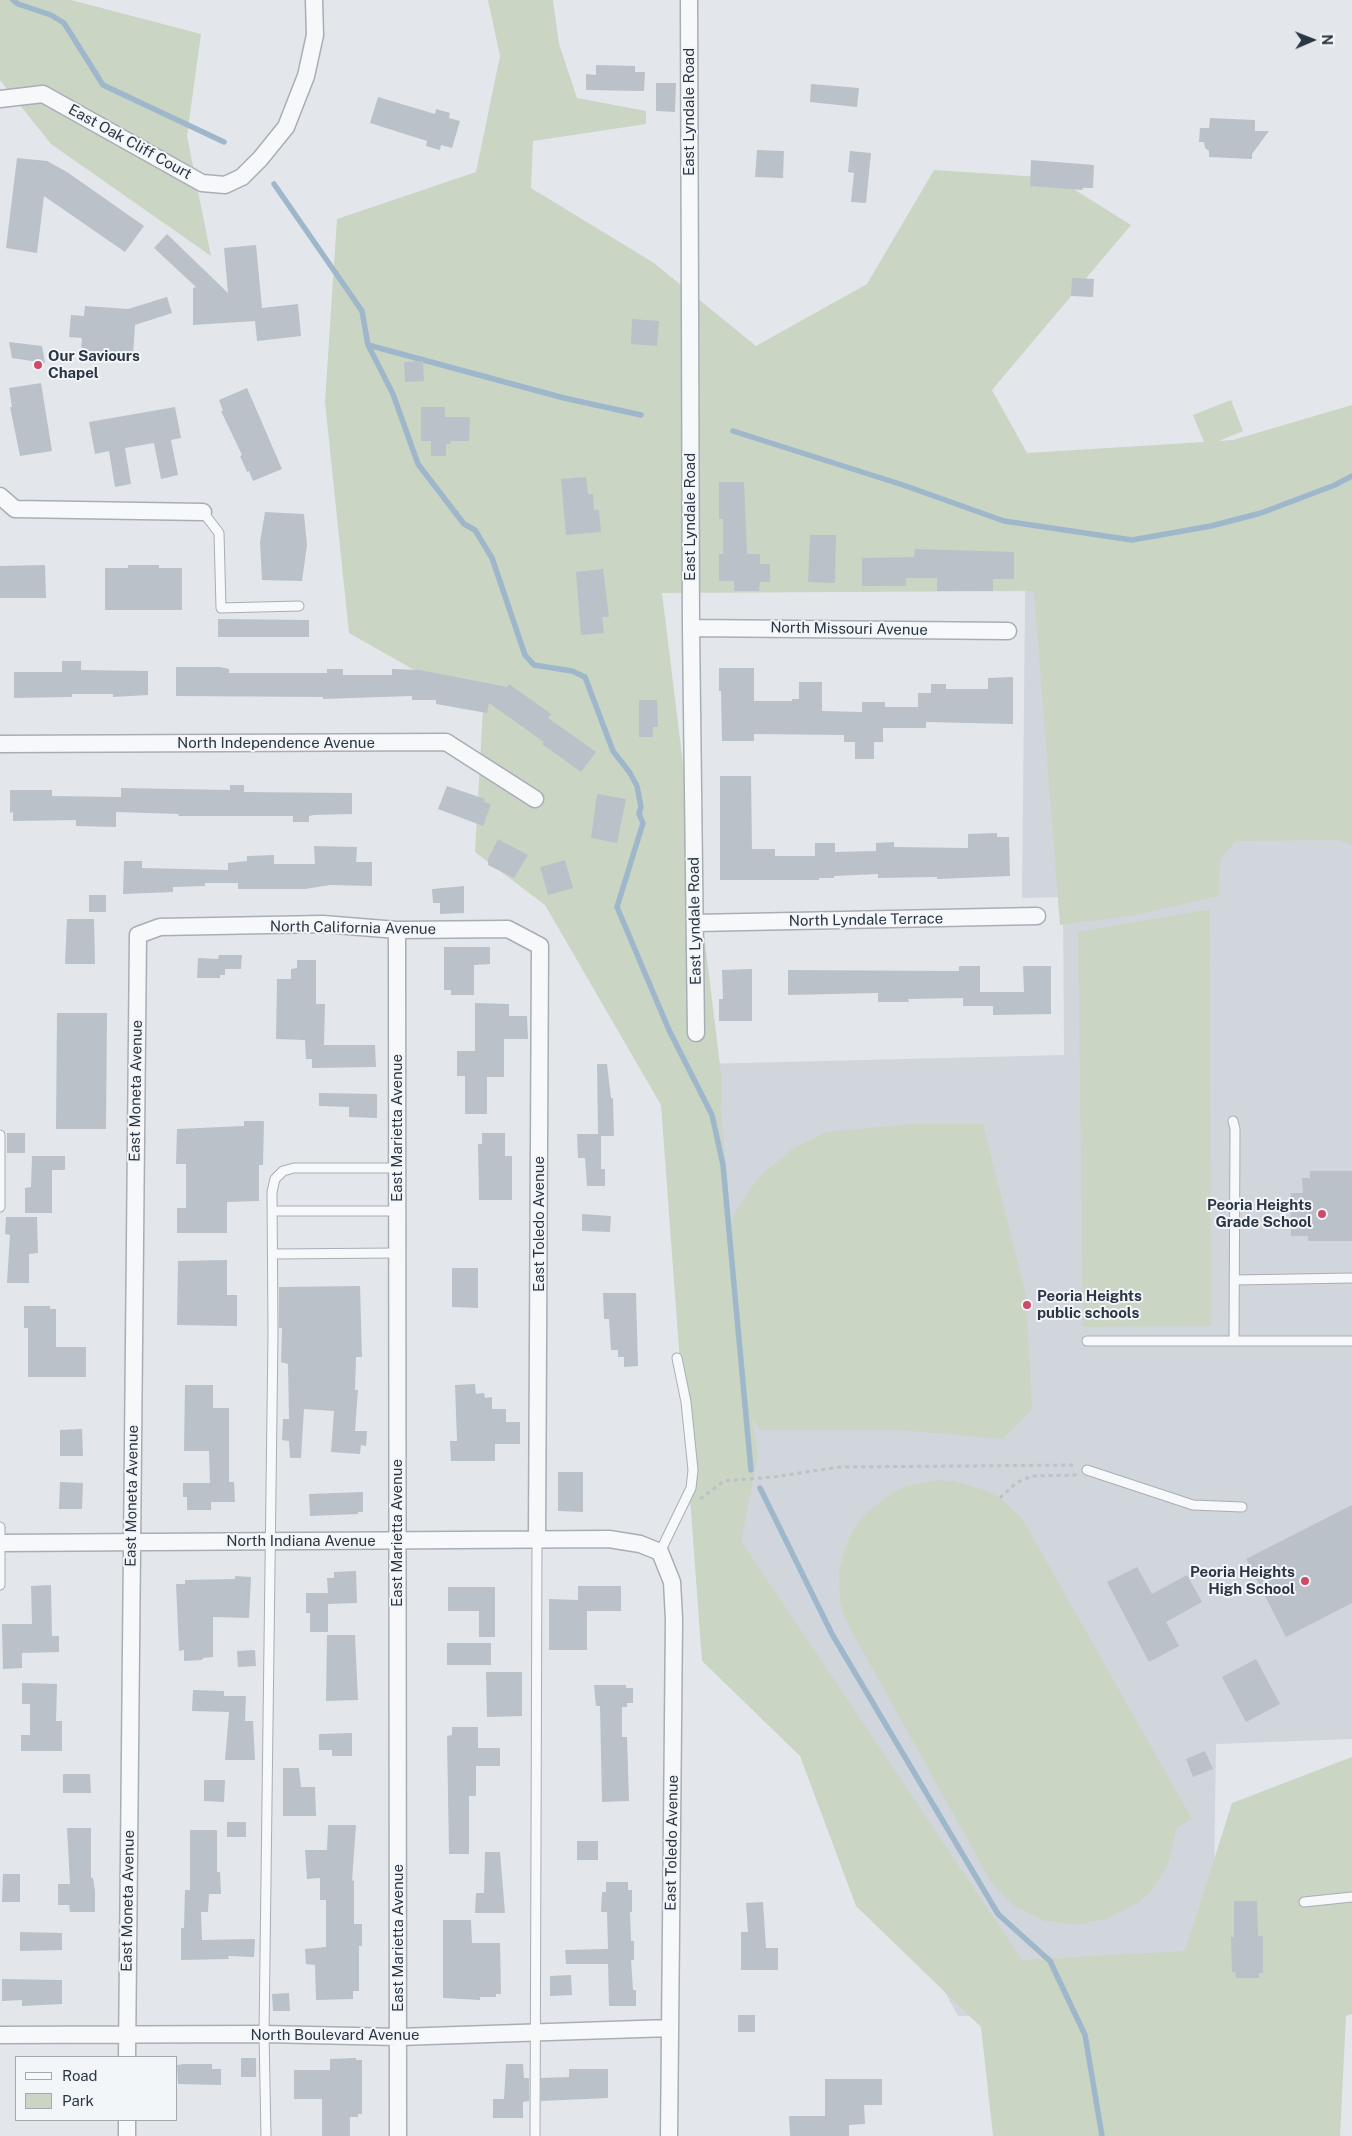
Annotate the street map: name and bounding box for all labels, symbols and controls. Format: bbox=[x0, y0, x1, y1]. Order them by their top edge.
north arrow bbox=[1287, 15, 1337, 65]
text: N bbox=[1319, 34, 1335, 45]
street label: East Lyndale Road bbox=[680, 48, 698, 176]
street label: East Oak Cliff Court bbox=[65, 101, 195, 183]
place label: Our Saviours Chapel bbox=[48, 347, 140, 382]
marker: Our Saviours Chapel bbox=[32, 359, 44, 371]
street label: East Lyndale Road bbox=[681, 453, 699, 581]
street label: North Missouri Avenue bbox=[770, 619, 928, 639]
street label: North Independence Avenue bbox=[177, 734, 375, 752]
street label: East Lyndale Road bbox=[685, 857, 705, 985]
street label: North Lyndale Terrace bbox=[789, 910, 943, 930]
street label: North California Avenue bbox=[270, 918, 436, 938]
street label: East Moneta Avenue bbox=[126, 1020, 146, 1162]
street label: East Marietta Avenue bbox=[388, 1054, 406, 1202]
street label: East Toledo Avenue bbox=[530, 1156, 548, 1292]
place label: Peoria Heights Grade School bbox=[1207, 1196, 1312, 1231]
marker: Peoria Heights Grade School bbox=[1316, 1208, 1328, 1220]
place label: Peoria Heights public schools bbox=[1037, 1287, 1142, 1322]
marker: Peoria Heights public schools bbox=[1021, 1299, 1033, 1311]
street label: East Moneta Avenue bbox=[122, 1425, 142, 1567]
street label: East Marietta Avenue bbox=[388, 1459, 406, 1607]
street label: North Indiana Avenue bbox=[226, 1532, 376, 1550]
place label: Peoria Heights High School bbox=[1190, 1563, 1295, 1598]
marker: Peoria Heights High School bbox=[1299, 1575, 1311, 1587]
street label: East Toledo Avenue bbox=[662, 1775, 682, 1911]
street label: East Moneta Avenue bbox=[118, 1830, 138, 1972]
street label: East Marietta Avenue bbox=[389, 1864, 407, 2012]
street label: North Boulevard Avenue bbox=[251, 2026, 419, 2044]
legend bbox=[15, 2056, 178, 2121]
text: Road bbox=[62, 2067, 98, 2084]
text: Park bbox=[62, 2092, 94, 2109]

